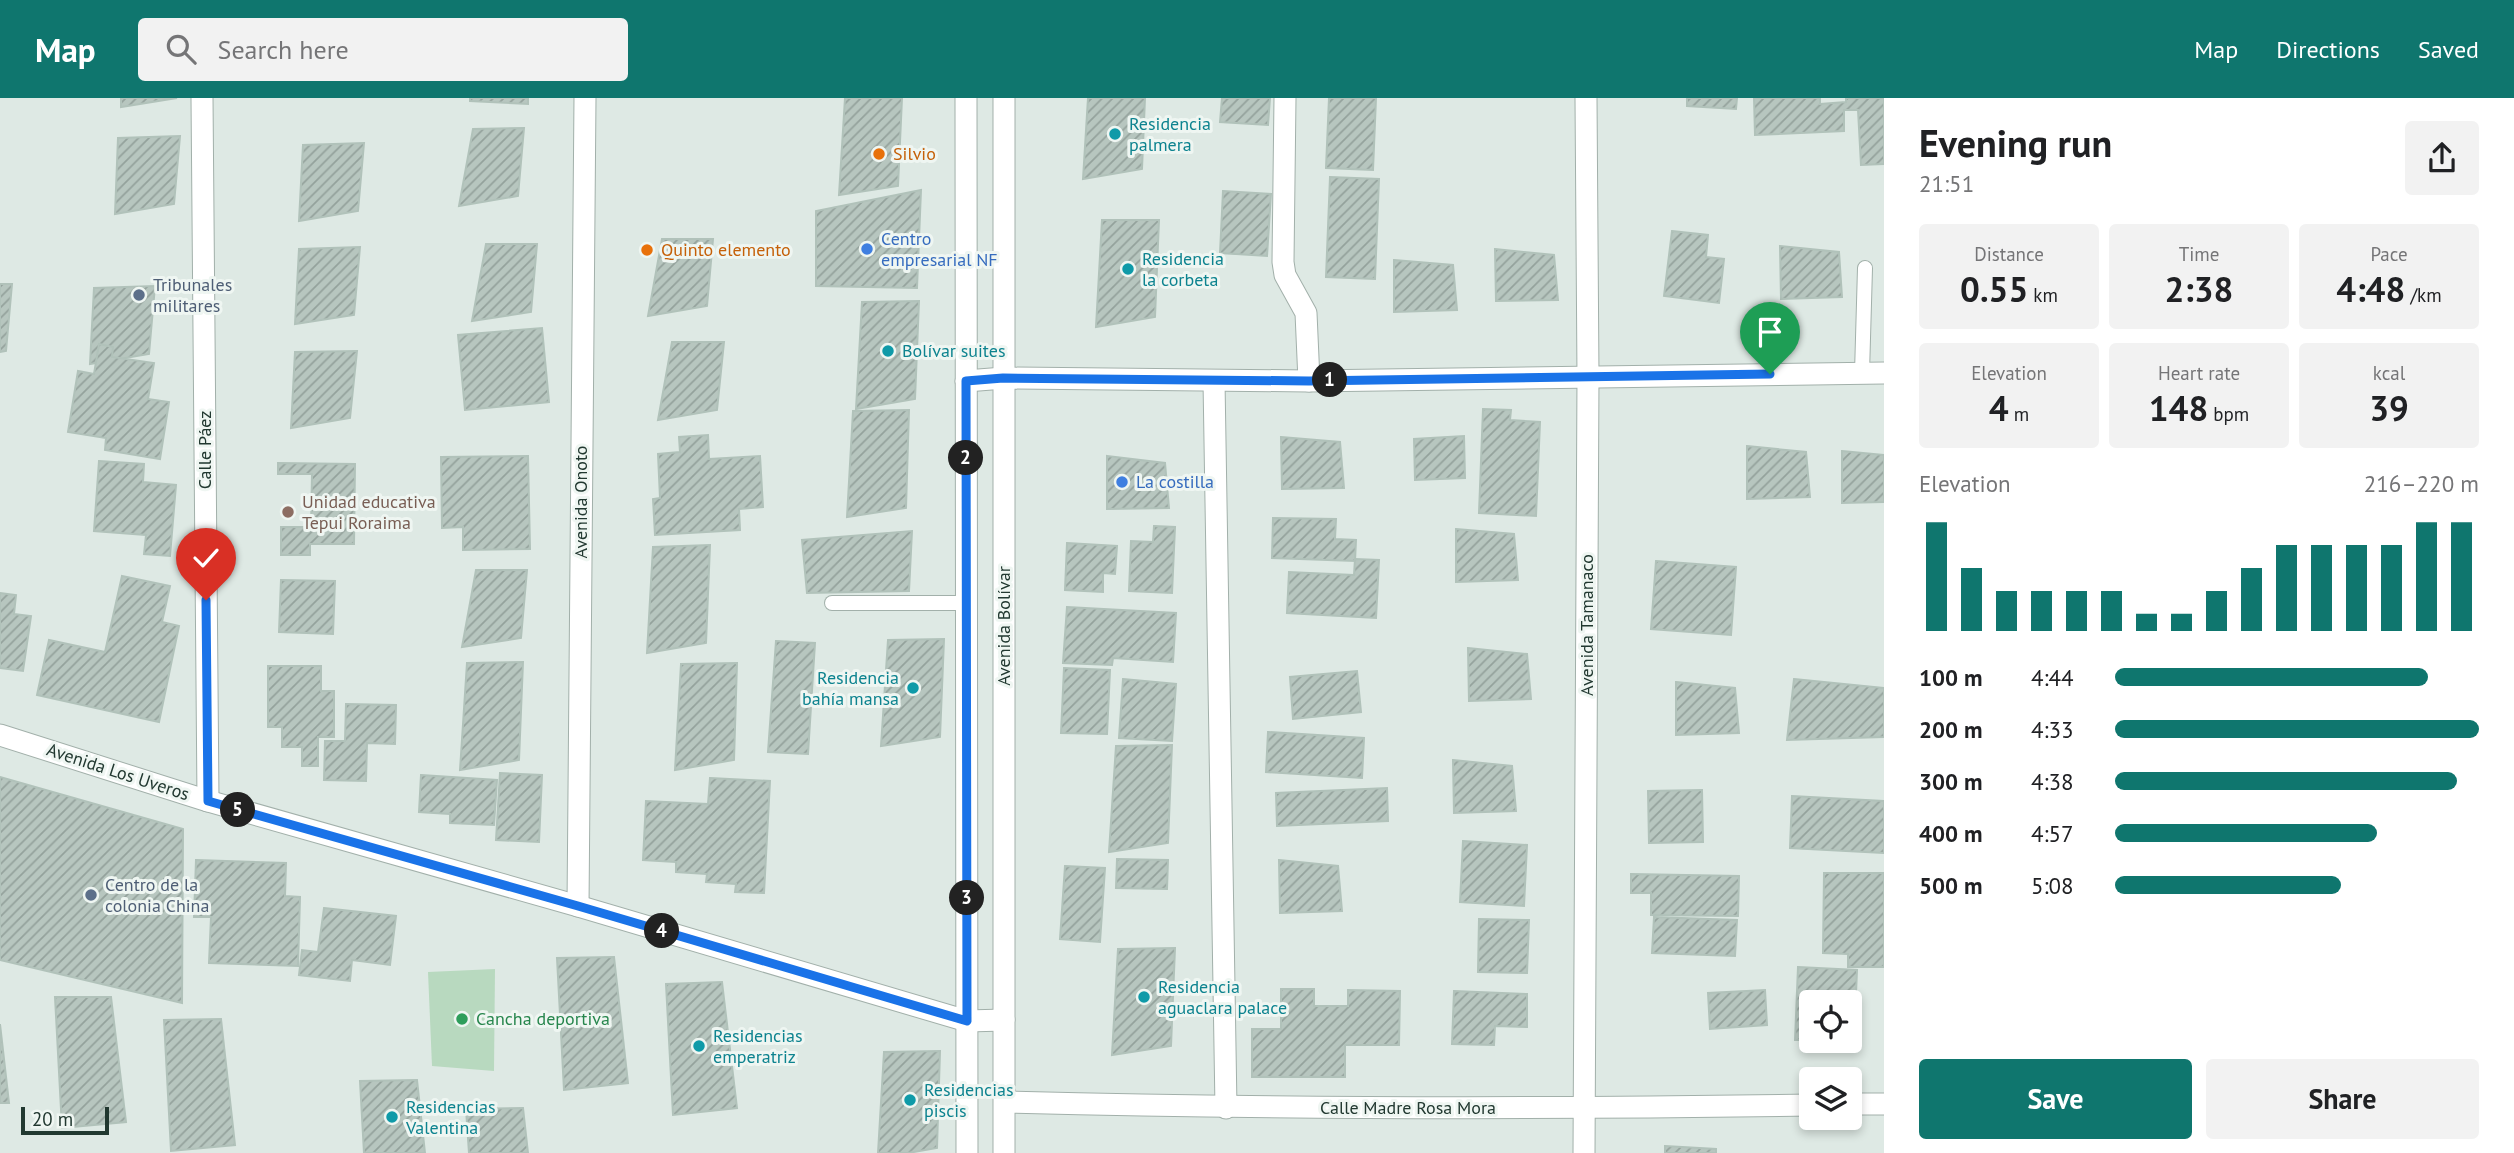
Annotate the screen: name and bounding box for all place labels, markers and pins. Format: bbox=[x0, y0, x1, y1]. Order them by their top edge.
place label: Residencia palmera bbox=[1129, 112, 1211, 156]
marker: Residencia palmera bbox=[1107, 126, 1123, 142]
place label: Silvio bbox=[893, 142, 936, 165]
marker: Silvio bbox=[871, 146, 887, 162]
place label: Centro empresarial NF bbox=[881, 227, 998, 271]
place label: Quinto elemento bbox=[661, 238, 791, 261]
marker: Centro empresarial NF bbox=[859, 241, 875, 257]
marker: Quinto elemento bbox=[639, 242, 655, 258]
place label: Residencia la corbeta bbox=[1142, 247, 1224, 291]
marker: Residencia la corbeta bbox=[1120, 261, 1136, 277]
place label: Tribunales militares bbox=[153, 273, 232, 317]
marker: Tribunales militares bbox=[131, 287, 147, 303]
pin bbox=[1740, 302, 1800, 374]
place label: Bolívar suites bbox=[902, 339, 1006, 362]
marker: Bolívar suites bbox=[880, 343, 896, 359]
pin: 1 bbox=[1312, 362, 1348, 398]
pin: 2 bbox=[948, 440, 984, 476]
place label: La costilla bbox=[1136, 470, 1214, 493]
marker: La costilla bbox=[1114, 474, 1130, 490]
place label: Unidad educativa Tepui Roraima bbox=[302, 490, 436, 534]
marker: Unidad educativa Tepui Roraima bbox=[280, 504, 296, 520]
pin bbox=[176, 528, 236, 600]
place label: Residencia bahía mansa bbox=[802, 666, 899, 710]
marker: Residencia bahía mansa bbox=[905, 680, 921, 696]
pin: 5 bbox=[220, 792, 256, 828]
place label: Centro de la colonia China bbox=[105, 873, 209, 917]
pin: 3 bbox=[950, 880, 984, 916]
marker: Centro de la colonia China bbox=[83, 887, 99, 903]
pin: 4 bbox=[644, 914, 680, 948]
place label: Residencia aguaclara palace bbox=[1158, 975, 1287, 1019]
marker: Residencia aguaclara palace bbox=[1136, 989, 1152, 1005]
place label: Cancha deportiva bbox=[476, 1007, 610, 1030]
marker: Cancha deportiva bbox=[454, 1011, 470, 1027]
place label: Residencias emperatriz bbox=[713, 1024, 803, 1068]
marker: Residencias emperatriz bbox=[691, 1038, 707, 1054]
place label: Residencias piscis bbox=[924, 1078, 1014, 1122]
marker: Residencias piscis bbox=[902, 1092, 918, 1108]
place label: Residencias Valentina bbox=[405, 1095, 496, 1139]
marker: Residencias Valentina bbox=[384, 1109, 400, 1125]

